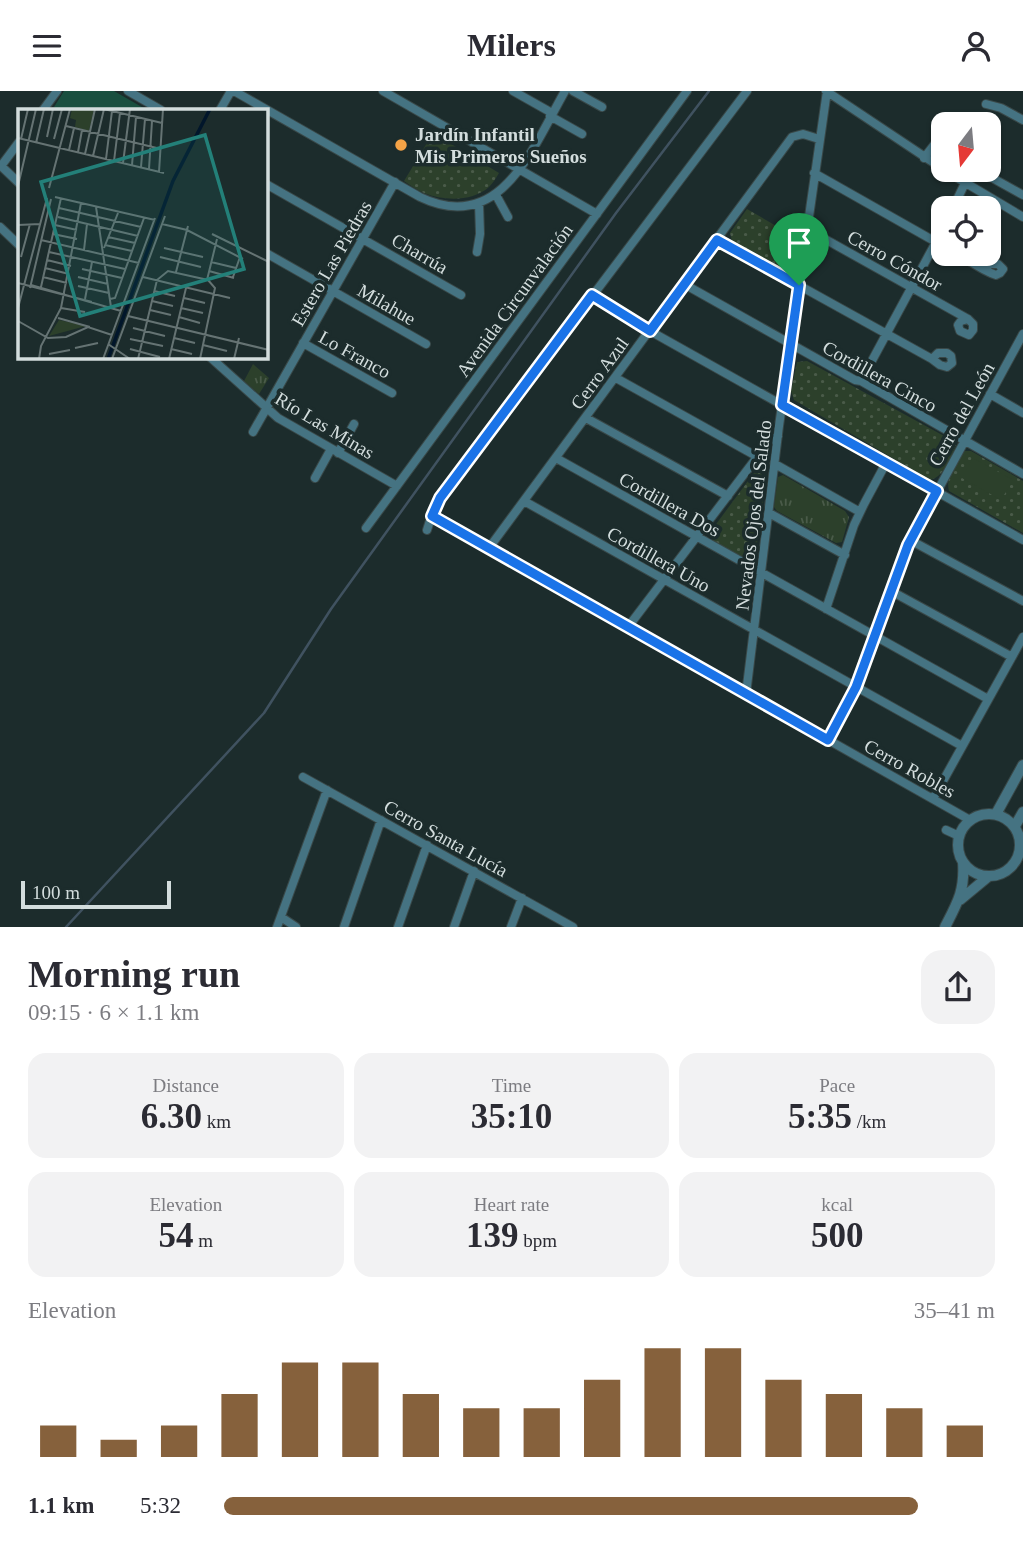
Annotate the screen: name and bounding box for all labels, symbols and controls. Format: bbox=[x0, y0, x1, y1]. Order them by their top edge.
icon: menu bbox=[28, 27, 66, 65]
text: Milers bbox=[467, 27, 556, 63]
icon: person bbox=[957, 27, 995, 65]
inset map bbox=[18, 109, 268, 359]
north arrow bbox=[931, 112, 1001, 182]
map controls bbox=[931, 112, 1001, 266]
place label: Jardín Infantil Mis Primeros Sueños bbox=[415, 124, 587, 167]
marker: Jardín Infantil Mis Primeros Sueños bbox=[393, 137, 409, 153]
button: locate bbox=[931, 196, 1001, 266]
street label: Estero Las Piedras bbox=[287, 197, 376, 330]
pin bbox=[769, 213, 829, 285]
street label: Avenida Circunvalación bbox=[452, 219, 577, 381]
icon: arrive bbox=[780, 224, 818, 262]
street label: Cerro Cóndor bbox=[844, 226, 946, 295]
street label: Charrúa bbox=[388, 229, 452, 278]
street label: Milahue bbox=[354, 280, 419, 329]
street label: Lo Franco bbox=[315, 326, 394, 383]
street label: Cerro Azul bbox=[566, 333, 633, 413]
street label: Cordillera Cinco bbox=[819, 336, 940, 416]
street label: Cerro del León bbox=[924, 358, 999, 470]
street label: Río Las Minas bbox=[271, 388, 378, 463]
street label: Nevados Ojos del Salado bbox=[731, 419, 776, 611]
street label: Cordillera Dos bbox=[616, 468, 724, 541]
street label: Cordillera Uno bbox=[604, 522, 714, 596]
street label: Cerro Robles bbox=[861, 735, 959, 802]
street label: Cerro Santa Lucía bbox=[380, 796, 512, 881]
scale bar bbox=[21, 877, 172, 909]
text: 100 m bbox=[32, 882, 80, 903]
button: share bbox=[921, 950, 995, 1024]
text: Morning run bbox=[28, 953, 240, 995]
text: 09:15 · 6 × 1.1 km bbox=[28, 1000, 199, 1025]
text: Distance bbox=[153, 1075, 219, 1096]
text: Time bbox=[492, 1075, 531, 1096]
text: Pace bbox=[819, 1075, 855, 1096]
text: 6.30 bbox=[141, 1097, 202, 1136]
text: 35:10 bbox=[471, 1097, 552, 1136]
text: 5:35 bbox=[788, 1097, 852, 1136]
text: km bbox=[202, 1111, 231, 1132]
text: /km bbox=[852, 1111, 886, 1132]
text: Elevation bbox=[149, 1194, 222, 1215]
text: Heart rate bbox=[474, 1194, 549, 1215]
text: kcal bbox=[821, 1194, 853, 1215]
text: 54 bbox=[159, 1216, 194, 1255]
text: 139 bbox=[466, 1216, 518, 1255]
text: 500 bbox=[811, 1216, 863, 1255]
text: m bbox=[194, 1230, 213, 1251]
text: bpm bbox=[518, 1230, 557, 1251]
text: Elevation bbox=[28, 1298, 116, 1323]
text: 35–41 m bbox=[914, 1298, 995, 1323]
text: 1.1 km bbox=[28, 1493, 94, 1518]
text: 5:32 bbox=[140, 1493, 181, 1518]

